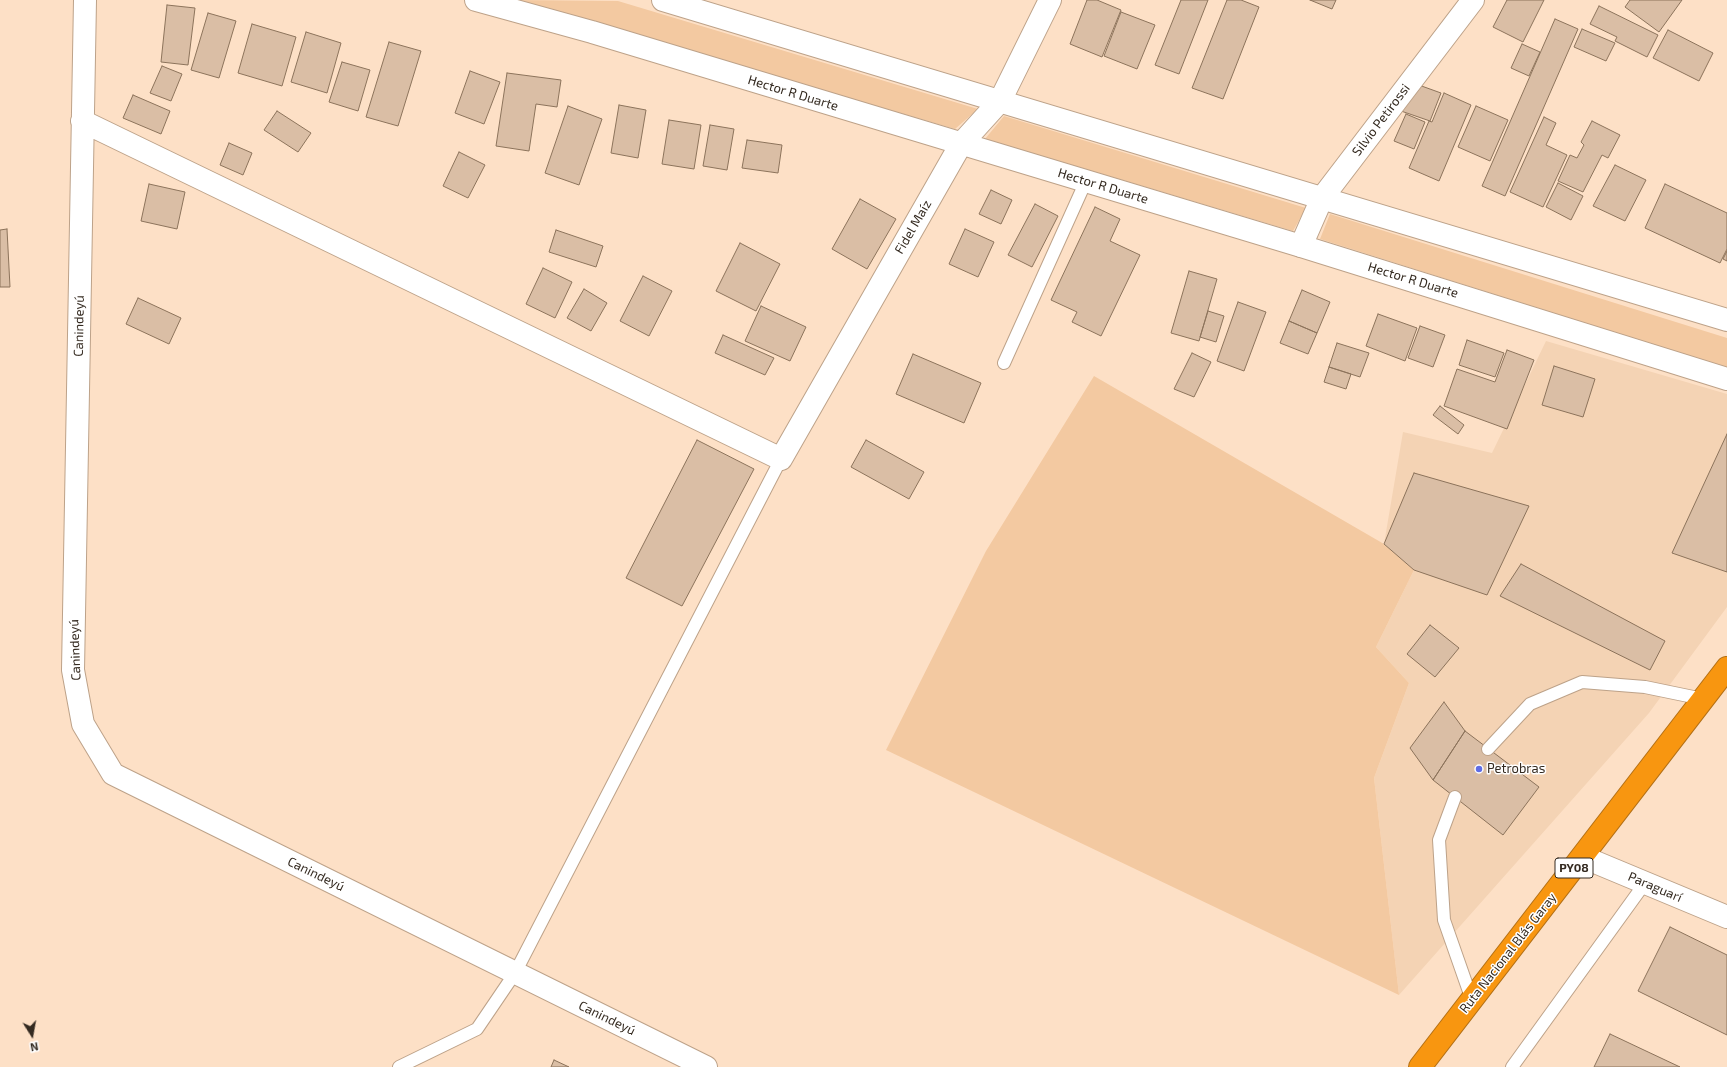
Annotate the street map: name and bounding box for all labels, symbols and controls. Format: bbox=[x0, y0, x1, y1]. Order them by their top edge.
street label: Hector R Duarte bbox=[746, 72, 840, 114]
street label: Silvio Petirossi bbox=[1349, 81, 1413, 159]
street label: Hector R Duarte bbox=[1056, 165, 1150, 207]
street label: Fidel Maíz bbox=[891, 197, 935, 257]
street label: Hector R Duarte bbox=[1366, 259, 1460, 301]
street label: Canindeyú bbox=[71, 295, 87, 357]
street label: Canindeyú bbox=[66, 619, 84, 681]
place label: Petrobras bbox=[1487, 761, 1545, 777]
marker: Petrobras bbox=[1474, 764, 1484, 774]
street label: Canindeyú bbox=[285, 853, 347, 895]
road number: PY08 bbox=[1555, 858, 1593, 878]
street label: Paraguarí bbox=[1626, 869, 1684, 905]
street label: Ruta Nacional Blás Garay bbox=[1456, 890, 1560, 1016]
street label: Canindeyú bbox=[576, 997, 638, 1039]
north arrow bbox=[12, 1015, 52, 1055]
text: N bbox=[29, 1040, 40, 1054]

